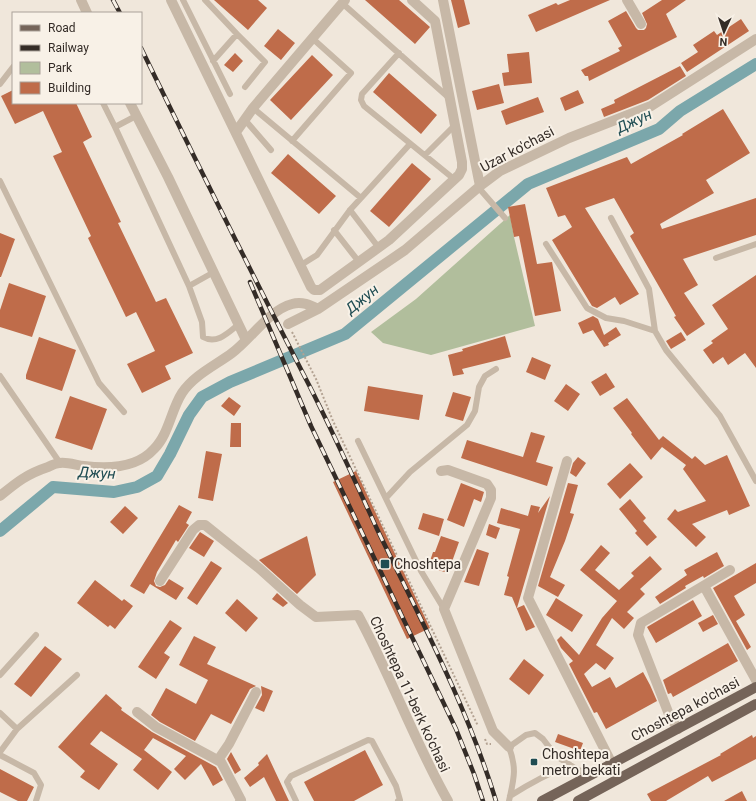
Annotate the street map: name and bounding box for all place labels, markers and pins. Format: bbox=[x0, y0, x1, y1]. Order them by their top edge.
place label: Choshtepa bbox=[394, 556, 461, 572]
marker: Choshtepa bbox=[379, 558, 391, 570]
place label: Choshtepa metro bekati bbox=[542, 746, 620, 778]
marker: Choshtepa metro bekati bbox=[529, 757, 539, 767]

